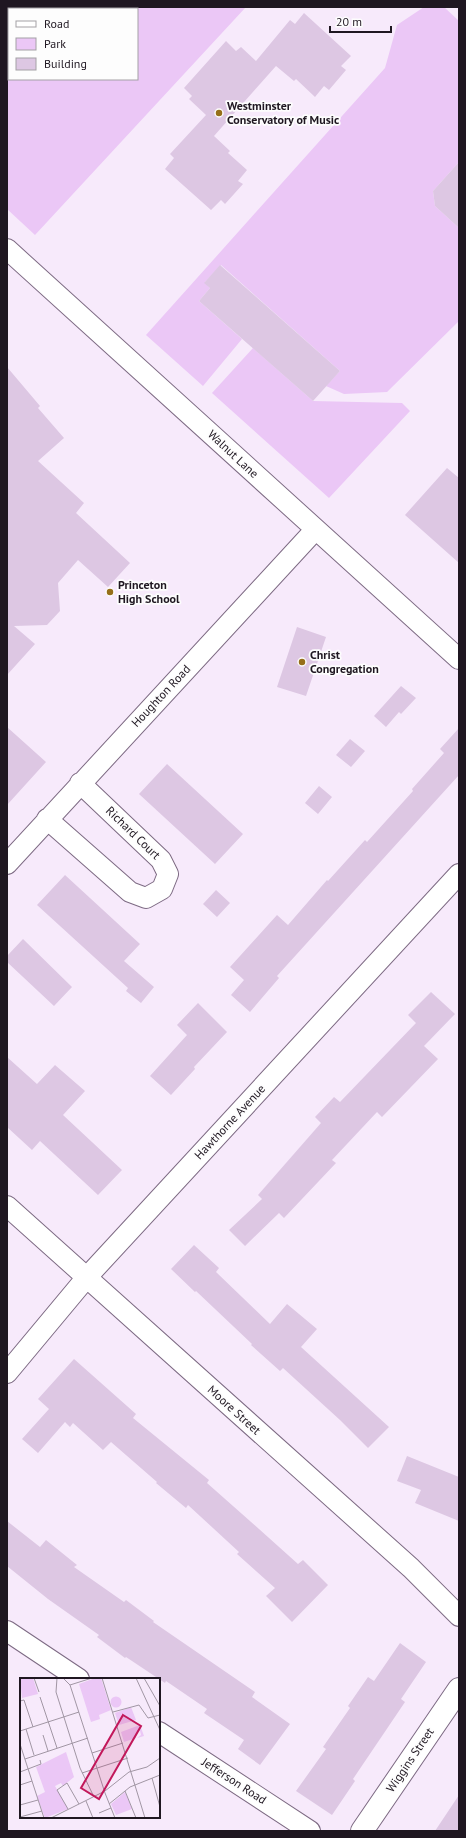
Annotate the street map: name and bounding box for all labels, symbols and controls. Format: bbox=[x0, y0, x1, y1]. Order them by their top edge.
legend bbox=[8, 8, 138, 80]
scale bar bbox=[330, 8, 391, 34]
text: 20 m bbox=[336, 14, 362, 29]
text: Road bbox=[44, 16, 69, 31]
text: Park bbox=[44, 36, 66, 51]
text: Building bbox=[44, 56, 87, 71]
place label: Westminster Conservatory of Music bbox=[227, 98, 339, 127]
marker: Westminster Conservatory of Music bbox=[214, 108, 224, 118]
street label: Walnut Lane bbox=[205, 426, 262, 481]
place label: Princeton High School bbox=[118, 577, 180, 606]
marker: Princeton High School bbox=[105, 587, 115, 597]
place label: Christ Congregation bbox=[310, 647, 379, 676]
marker: Christ Congregation bbox=[297, 657, 307, 667]
street label: Houghton Road bbox=[128, 661, 193, 730]
street label: Richard Court bbox=[103, 803, 164, 862]
street label: Hawthorne Avenue bbox=[191, 1081, 268, 1162]
street label: Moore Street bbox=[205, 1382, 264, 1437]
inset map bbox=[20, 1678, 160, 1818]
street label: Wiggins Street bbox=[382, 1725, 437, 1795]
street label: Jefferson Road bbox=[198, 1754, 269, 1807]

